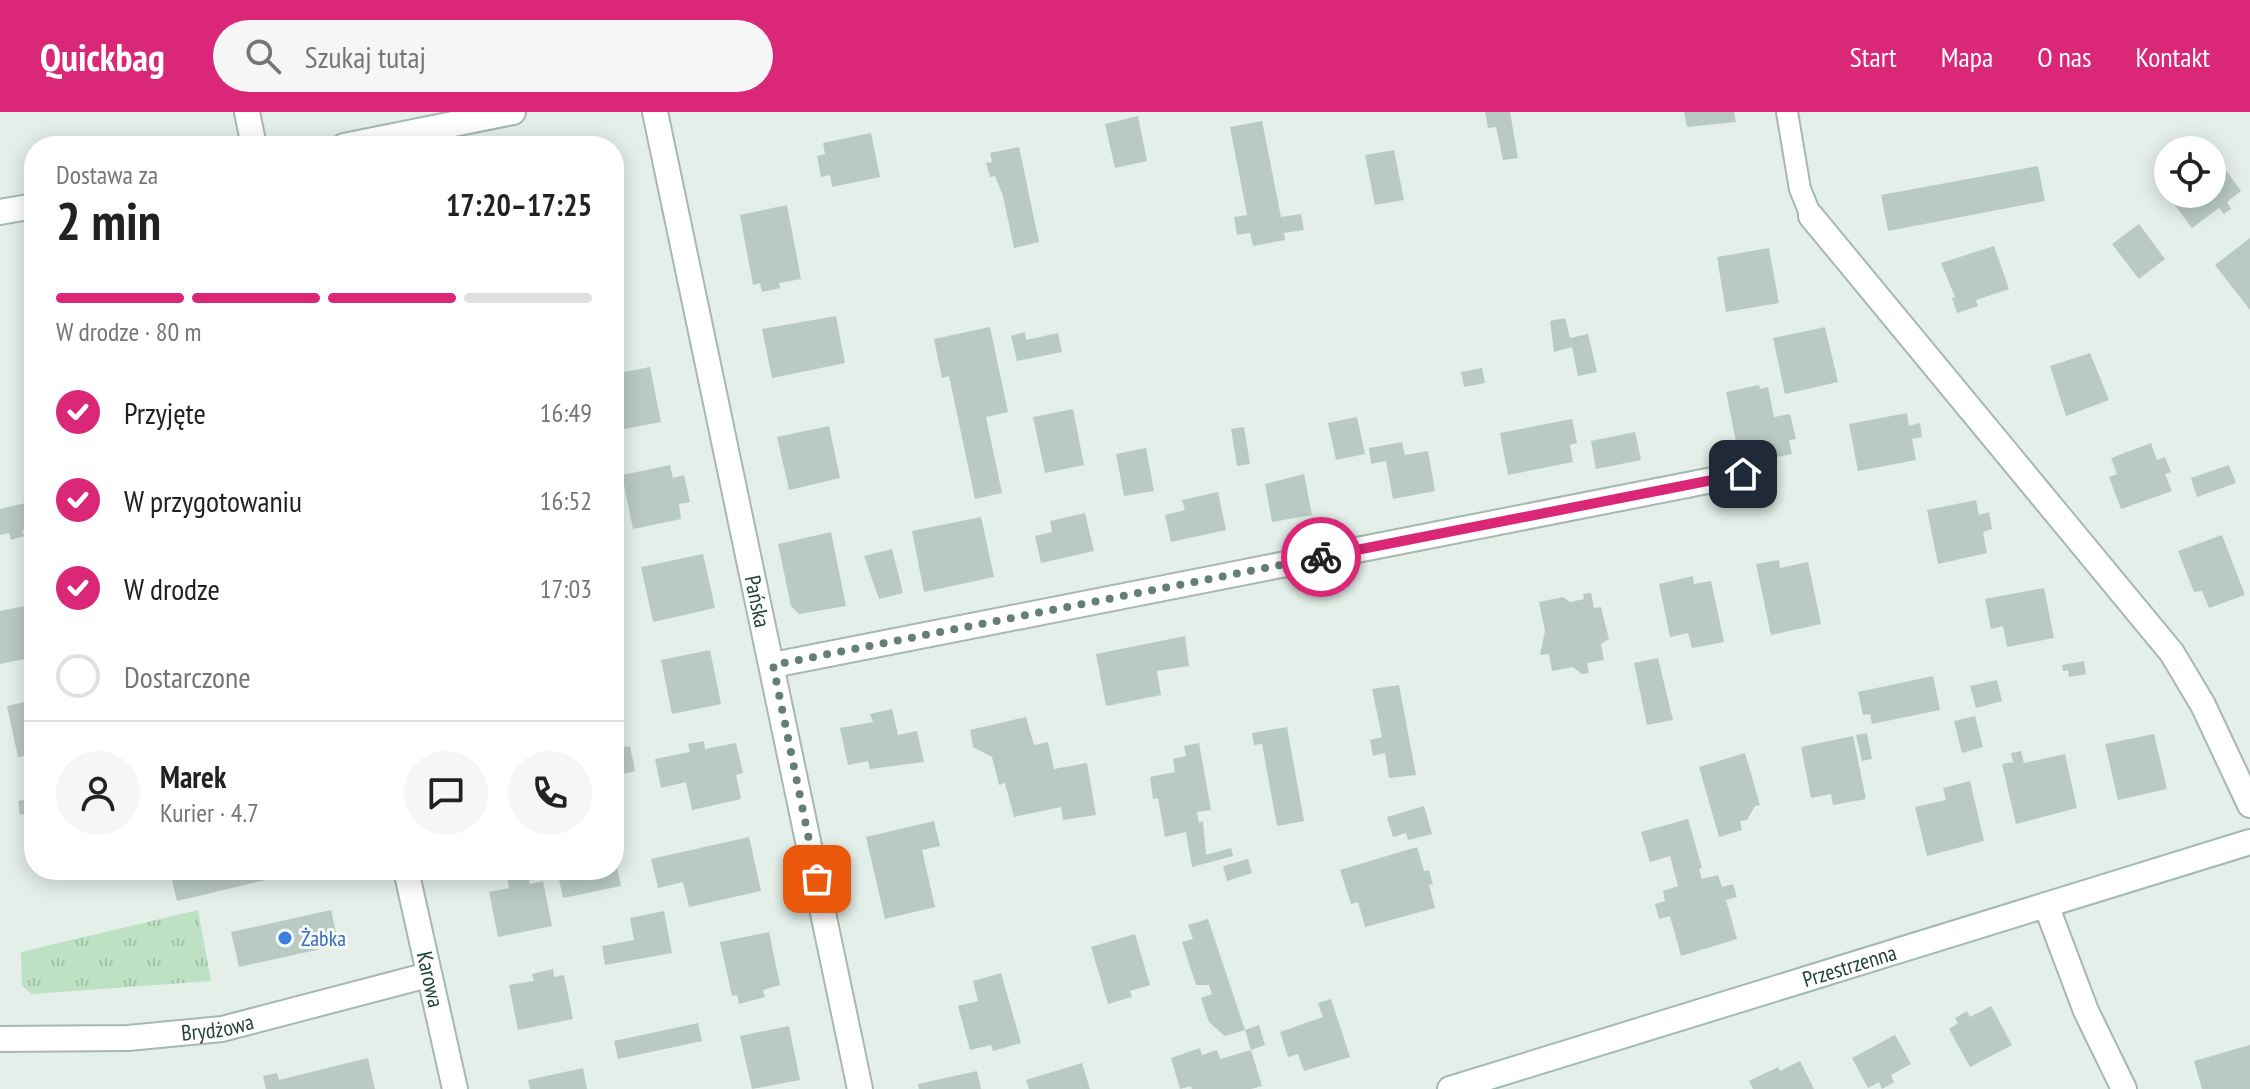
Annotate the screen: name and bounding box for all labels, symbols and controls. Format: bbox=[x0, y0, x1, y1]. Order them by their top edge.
search box bbox=[213, 20, 773, 92]
text: Quickbag bbox=[40, 32, 165, 81]
icon: search bbox=[241, 34, 285, 78]
text: Szukaj tutaj bbox=[305, 37, 426, 76]
text: Start bbox=[1850, 38, 1897, 75]
text: Mapa bbox=[1941, 38, 1993, 75]
text: O nas bbox=[2037, 38, 2091, 75]
text: Kontakt bbox=[2135, 38, 2210, 75]
map controls bbox=[2154, 136, 2226, 208]
button: locate bbox=[2154, 136, 2226, 208]
text: Dostawa za bbox=[56, 158, 158, 191]
text: 17:20–17:25 bbox=[446, 185, 592, 224]
text: 2 min bbox=[56, 187, 161, 254]
text: W drodze · 80 m bbox=[56, 315, 202, 348]
icon: check bbox=[56, 390, 100, 434]
text: Przyjęte bbox=[124, 393, 206, 432]
text: 16:49 bbox=[540, 396, 592, 429]
pin bbox=[1709, 440, 1777, 508]
icon: home bbox=[1721, 452, 1765, 496]
icon: check bbox=[56, 478, 100, 522]
text: W przygotowaniu bbox=[124, 481, 302, 520]
text: 16:52 bbox=[540, 484, 592, 517]
courier bbox=[1281, 517, 1361, 597]
icon: bike bbox=[1299, 535, 1343, 579]
icon: check bbox=[56, 566, 100, 610]
text: W drodze bbox=[124, 569, 220, 608]
text: 17:03 bbox=[540, 572, 592, 605]
street label: Pańska bbox=[739, 573, 777, 630]
text: Dostarczone bbox=[124, 657, 251, 696]
button: person bbox=[56, 751, 140, 835]
button: chat bbox=[404, 751, 488, 835]
button: phone bbox=[508, 751, 592, 835]
text: Marek bbox=[160, 757, 226, 796]
text: Kurier · 4.7 bbox=[160, 796, 259, 829]
pin bbox=[783, 845, 851, 913]
icon: bag bbox=[795, 857, 839, 901]
place label: Żabka bbox=[301, 924, 346, 952]
marker: Żabka bbox=[276, 929, 294, 947]
street label: Przestrzenna bbox=[1799, 938, 1900, 993]
street label: Karowa bbox=[411, 949, 450, 1010]
street label: Brydżowa bbox=[180, 1007, 257, 1047]

